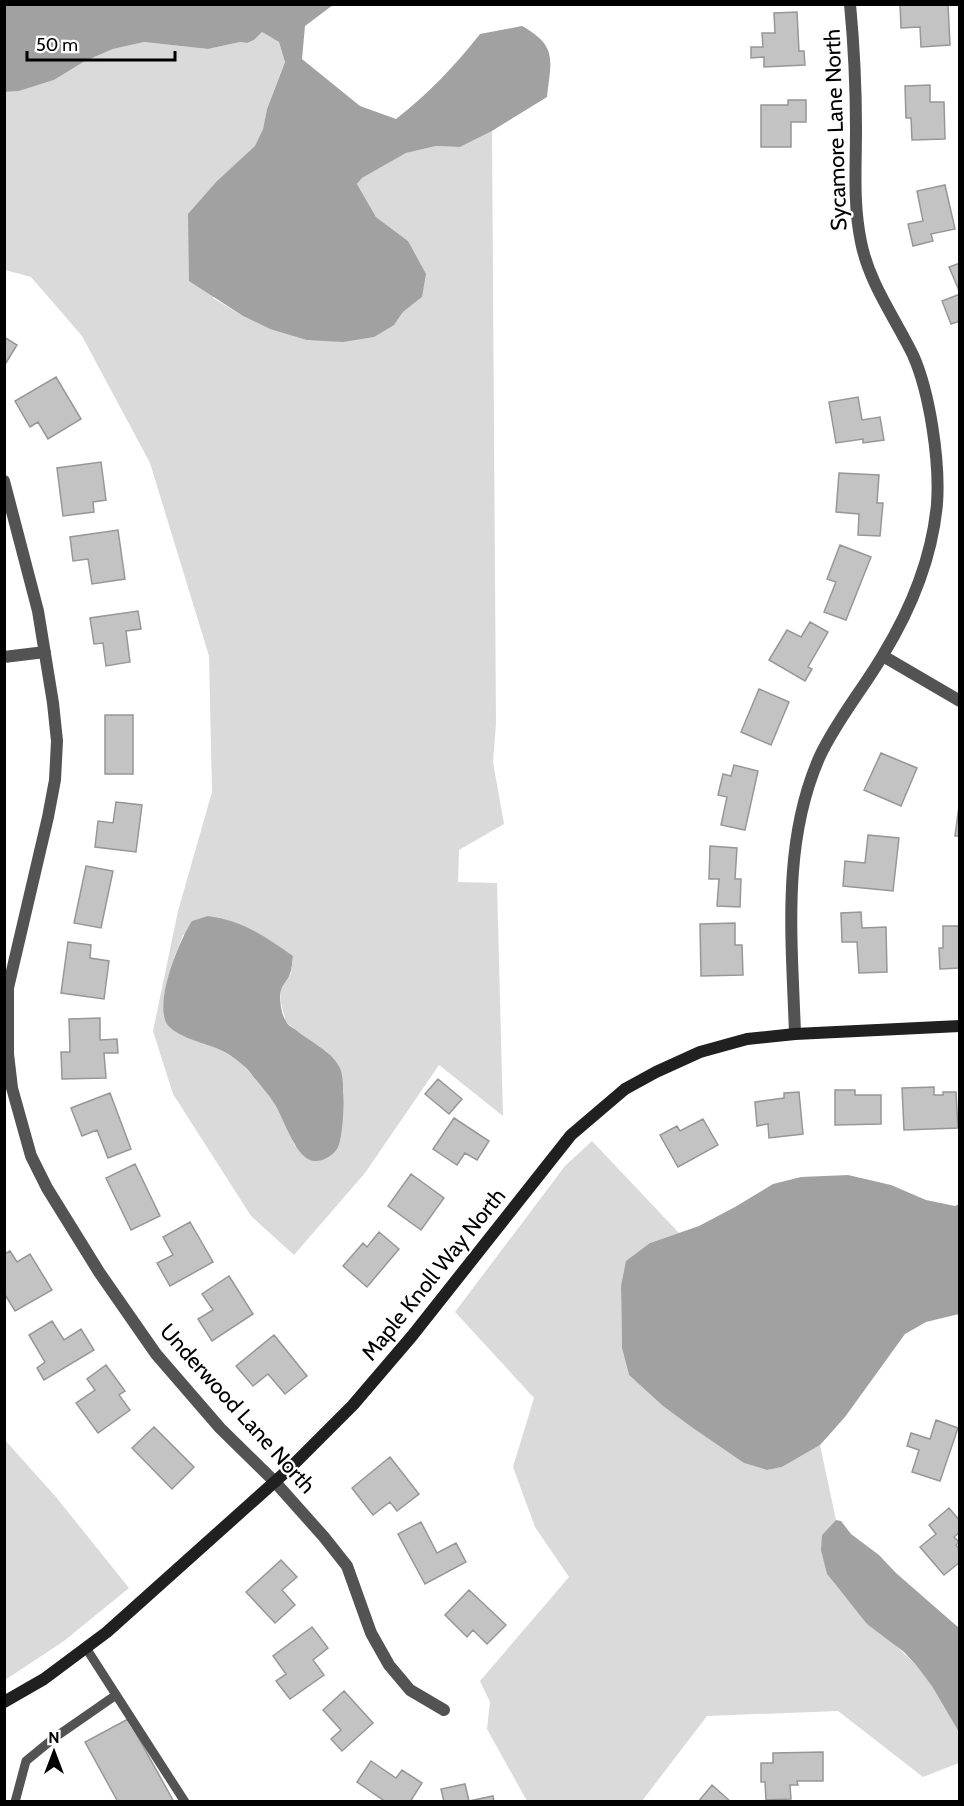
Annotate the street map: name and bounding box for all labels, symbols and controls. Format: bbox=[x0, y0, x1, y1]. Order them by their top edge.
scale bar bbox=[27, 24, 176, 62]
street label: Sycamore Lane North bbox=[818, 29, 853, 231]
text: 50 m bbox=[36, 34, 78, 56]
street label: Maple Knoll Way North bbox=[356, 1183, 511, 1366]
street label: Underwood Lane North bbox=[154, 1318, 321, 1499]
north arrow bbox=[24, 1722, 84, 1782]
text: N bbox=[48, 1728, 60, 1747]

